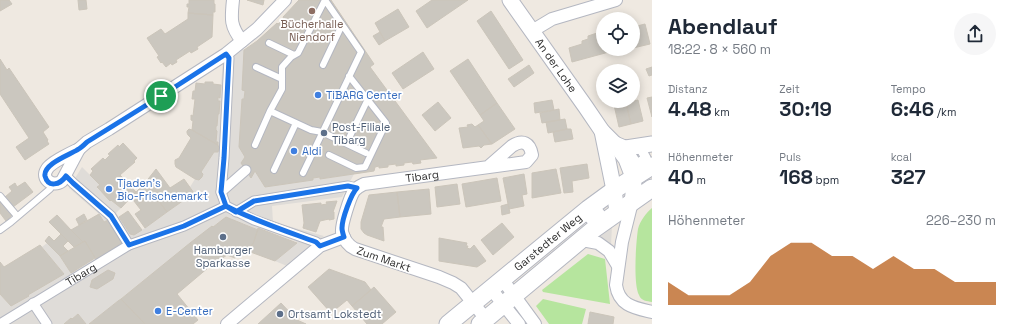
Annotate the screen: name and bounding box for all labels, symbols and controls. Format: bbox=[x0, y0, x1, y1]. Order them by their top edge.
marker: Bücherhalle Niendorf bbox=[307, 6, 317, 16]
map controls bbox=[596, 12, 640, 108]
button: locate bbox=[596, 12, 640, 56]
text: Abendlauf bbox=[668, 12, 778, 40]
button: share bbox=[954, 13, 996, 55]
place label: Bücherhalle Niendorf bbox=[281, 17, 343, 44]
street label: An der Lohe bbox=[532, 35, 580, 95]
text: 18:22 · 8 × 560 m bbox=[668, 41, 771, 58]
button: layers bbox=[596, 64, 640, 108]
pin bbox=[144, 79, 178, 113]
text: Distanz bbox=[668, 82, 708, 96]
text: Zeit bbox=[779, 82, 800, 96]
text: Tempo bbox=[891, 82, 926, 96]
icon: arrive bbox=[150, 85, 172, 107]
place label: TiBARG Center bbox=[326, 88, 402, 102]
marker: TiBARG Center bbox=[313, 90, 323, 100]
text: 4.48 bbox=[668, 96, 711, 122]
text: 30:19 bbox=[779, 96, 832, 122]
text: 6:46 bbox=[891, 96, 934, 122]
text: km bbox=[711, 105, 730, 119]
text: /km bbox=[934, 105, 956, 119]
place label: Post-Filiale Tibarg bbox=[332, 120, 390, 147]
marker: Post-Filiale Tibarg bbox=[319, 128, 329, 138]
place label: Aldi bbox=[302, 144, 322, 158]
marker: Aldi bbox=[289, 146, 299, 156]
text: Höhenmeter bbox=[668, 150, 733, 164]
text: Puls bbox=[779, 150, 801, 164]
text: kcal bbox=[891, 150, 912, 164]
text: 40 bbox=[668, 164, 694, 190]
text: 168 bbox=[779, 164, 813, 190]
text: 327 bbox=[891, 164, 926, 190]
street label: Tibarg bbox=[404, 167, 440, 185]
text: m bbox=[694, 173, 706, 187]
text: bpm bbox=[813, 173, 839, 187]
place label: Tjaden's Bio-Frischemarkt bbox=[117, 176, 208, 203]
marker: Tjaden's Bio-Frischemarkt bbox=[104, 184, 114, 194]
street label: Garstedter Weg bbox=[511, 210, 584, 274]
text: Höhenmeter bbox=[668, 212, 745, 229]
text: 226–230 m bbox=[926, 212, 996, 229]
marker: Hamburger Sparkasse bbox=[218, 232, 228, 242]
place label: Hamburger Sparkasse bbox=[194, 243, 252, 270]
street label: Zum Markt bbox=[355, 243, 413, 275]
street label: Tibarg bbox=[63, 260, 99, 289]
place label: E-Center bbox=[166, 304, 213, 318]
marker: E-Center bbox=[153, 306, 163, 316]
place label: Ortsamt Lokstedt bbox=[288, 307, 382, 321]
marker: Ortsamt Lokstedt bbox=[275, 309, 285, 319]

